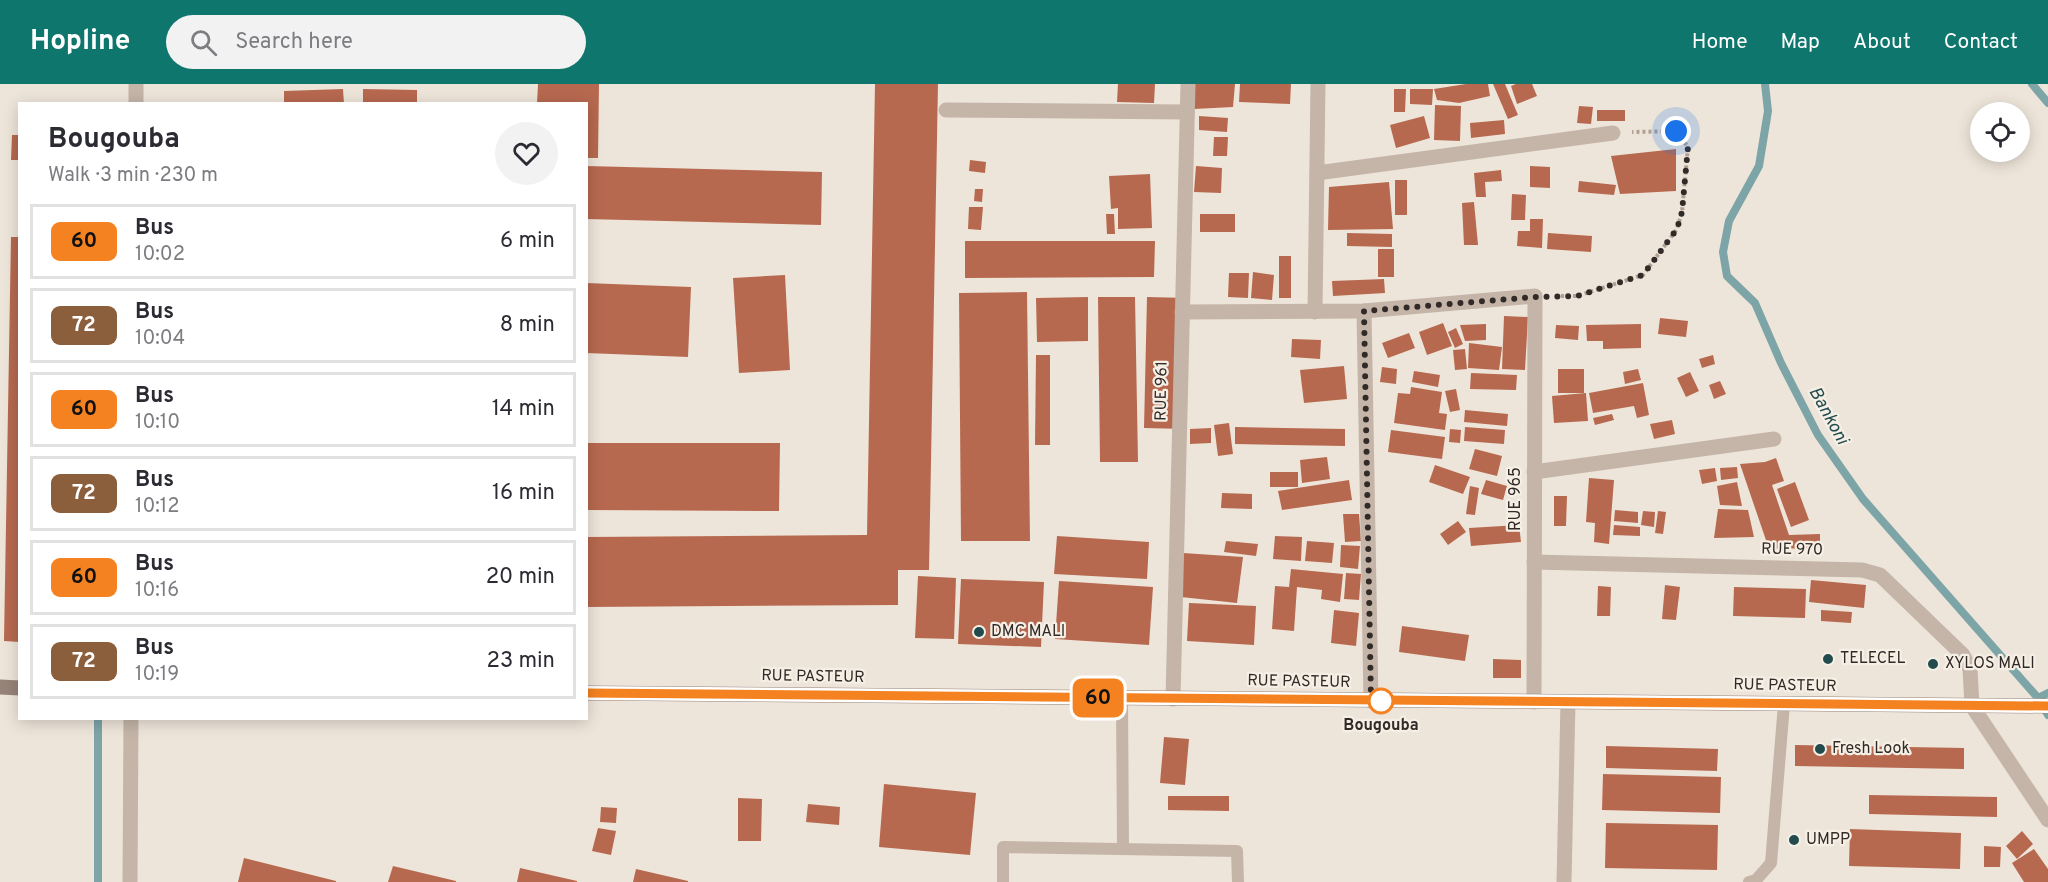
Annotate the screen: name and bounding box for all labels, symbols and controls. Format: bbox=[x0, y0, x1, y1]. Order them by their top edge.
search box bbox=[166, 15, 586, 69]
text: Hopline bbox=[30, 24, 130, 60]
icon: search bbox=[187, 26, 220, 59]
text: Search here bbox=[235, 29, 353, 56]
text: Home bbox=[1692, 29, 1748, 56]
text: Map bbox=[1781, 29, 1820, 56]
text: About bbox=[1853, 29, 1911, 56]
text: Contact bbox=[1944, 29, 2018, 56]
map controls bbox=[1970, 102, 2030, 162]
button: locate bbox=[1970, 102, 2030, 162]
your location bbox=[1661, 116, 1691, 146]
text: Bougouba bbox=[48, 122, 180, 158]
button: heart bbox=[495, 122, 558, 185]
text: Walk · 3 min · 230 m bbox=[48, 163, 218, 189]
text: Bus bbox=[135, 215, 174, 242]
text: 60 bbox=[71, 228, 97, 255]
text: 6 min bbox=[500, 228, 555, 255]
text: 10:02 bbox=[135, 242, 185, 268]
text: Bus bbox=[135, 299, 174, 326]
text: 72 bbox=[72, 312, 96, 339]
text: 8 min bbox=[500, 312, 555, 339]
text: 10:04 bbox=[135, 326, 185, 352]
street label: RUE 961 bbox=[1151, 361, 1173, 421]
text: Bus bbox=[135, 383, 174, 410]
water label: Bankoni bbox=[1803, 383, 1854, 450]
text: 60 bbox=[71, 396, 97, 423]
text: 14 min bbox=[492, 396, 555, 423]
text: 10:10 bbox=[135, 410, 180, 436]
text: Bus bbox=[135, 467, 174, 494]
street label: RUE 965 bbox=[1506, 467, 1526, 531]
text: 72 bbox=[72, 480, 96, 507]
text: 16 min bbox=[492, 480, 555, 507]
text: 10:12 bbox=[135, 494, 180, 520]
street label: RUE 970 bbox=[1761, 539, 1823, 561]
text: Bus bbox=[135, 551, 174, 578]
text: 60 bbox=[71, 564, 97, 591]
text: 20 min bbox=[486, 564, 555, 591]
text: 10:16 bbox=[135, 578, 179, 604]
place label: DMC MALI bbox=[991, 622, 1065, 642]
marker: DMC MALI bbox=[972, 625, 986, 639]
text: Bus bbox=[135, 635, 174, 662]
text: 72 bbox=[72, 648, 96, 675]
text: 23 min bbox=[487, 648, 555, 675]
place label: TELECEL bbox=[1840, 649, 1905, 669]
marker: TELECEL bbox=[1821, 652, 1835, 666]
place label: XYLOS MALI bbox=[1945, 654, 2035, 674]
marker: XYLOS MALI bbox=[1926, 657, 1940, 671]
text: 10:19 bbox=[135, 662, 179, 688]
street label: RUE PASTEUR bbox=[761, 666, 865, 688]
street label: RUE PASTEUR bbox=[1247, 671, 1351, 693]
street label: RUE PASTEUR bbox=[1733, 675, 1837, 697]
line badge: 60 bbox=[1071, 678, 1125, 718]
text: 60 bbox=[1085, 685, 1111, 712]
marker: Bougouba bbox=[1368, 688, 1394, 714]
place label: Bougouba bbox=[1343, 716, 1419, 736]
place label: Fresh Look bbox=[1832, 739, 1910, 759]
marker: Fresh Look bbox=[1813, 742, 1827, 756]
place label: UMPP bbox=[1806, 830, 1850, 850]
marker: UMPP bbox=[1787, 833, 1801, 847]

